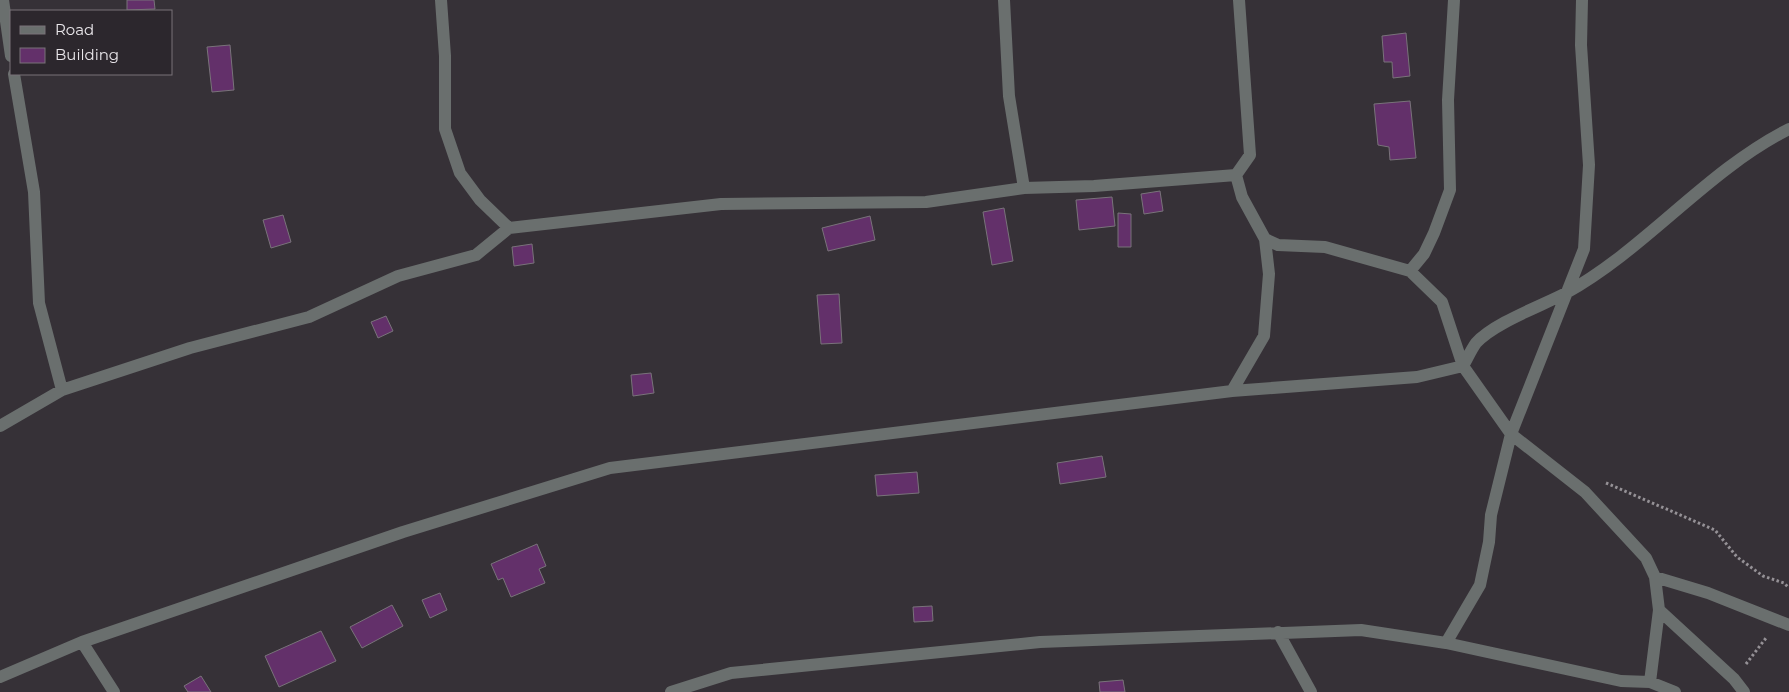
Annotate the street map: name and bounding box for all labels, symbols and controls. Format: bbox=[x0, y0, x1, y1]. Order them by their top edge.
legend bbox=[10, 10, 172, 75]
text: Road bbox=[55, 20, 94, 39]
text: Building bbox=[55, 45, 119, 64]

